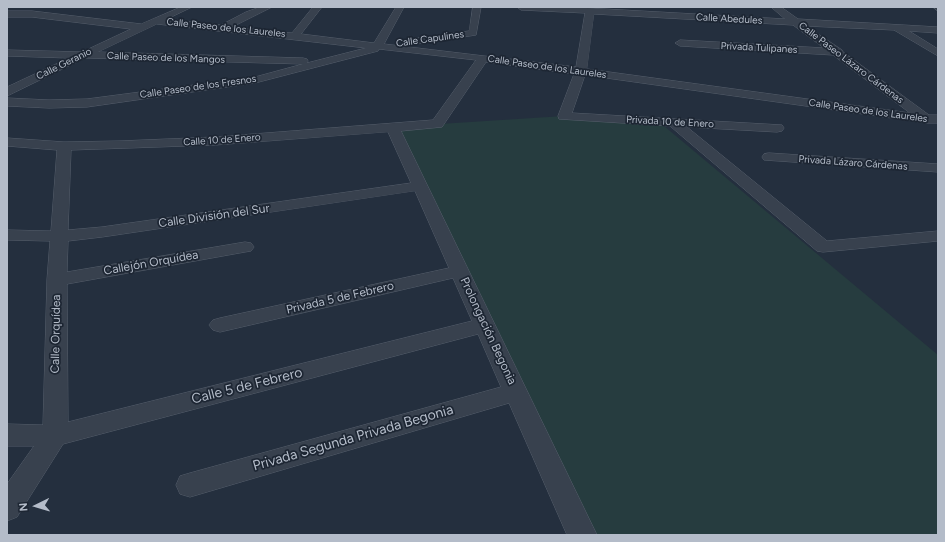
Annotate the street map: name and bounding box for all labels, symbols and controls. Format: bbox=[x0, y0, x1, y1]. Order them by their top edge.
street label: Calle Abedules bbox=[695, 11, 763, 27]
street label: Calle Paseo de los Laureles bbox=[166, 16, 286, 40]
street label: Calle Paseo Lázaro Cárdenas bbox=[796, 20, 906, 106]
street label: Calle Capulines bbox=[395, 28, 465, 50]
street label: Privada Tulipanes bbox=[720, 40, 798, 56]
street label: Calle Geranio bbox=[34, 45, 94, 83]
street label: Calle Paseo de los Mangos bbox=[107, 50, 225, 66]
street label: Calle Paseo de los Laureles bbox=[487, 53, 607, 81]
street label: Calle Paseo de los Fresnos bbox=[139, 73, 257, 101]
street label: Calle Paseo de los Laureles bbox=[808, 97, 928, 125]
street label: Privada 10 de Enero bbox=[626, 114, 714, 130]
street label: Calle 10 de Enero bbox=[183, 131, 261, 149]
street label: Privada Lázaro Cárdenas bbox=[798, 153, 908, 173]
street label: Calle División del Sur bbox=[158, 201, 270, 231]
street label: Callejón Orquídea bbox=[103, 248, 199, 278]
street label: Prolongación Begonia bbox=[457, 275, 519, 387]
street label: Privada 5 de Febrero bbox=[285, 279, 395, 317]
street label: Calle Orquídea bbox=[48, 294, 64, 374]
street label: Calle 5 de Febrero bbox=[190, 364, 304, 408]
street label: Privada Segunda Privada Begonia bbox=[251, 401, 455, 475]
north arrow bbox=[16, 486, 56, 526]
text: N bbox=[17, 502, 30, 512]

